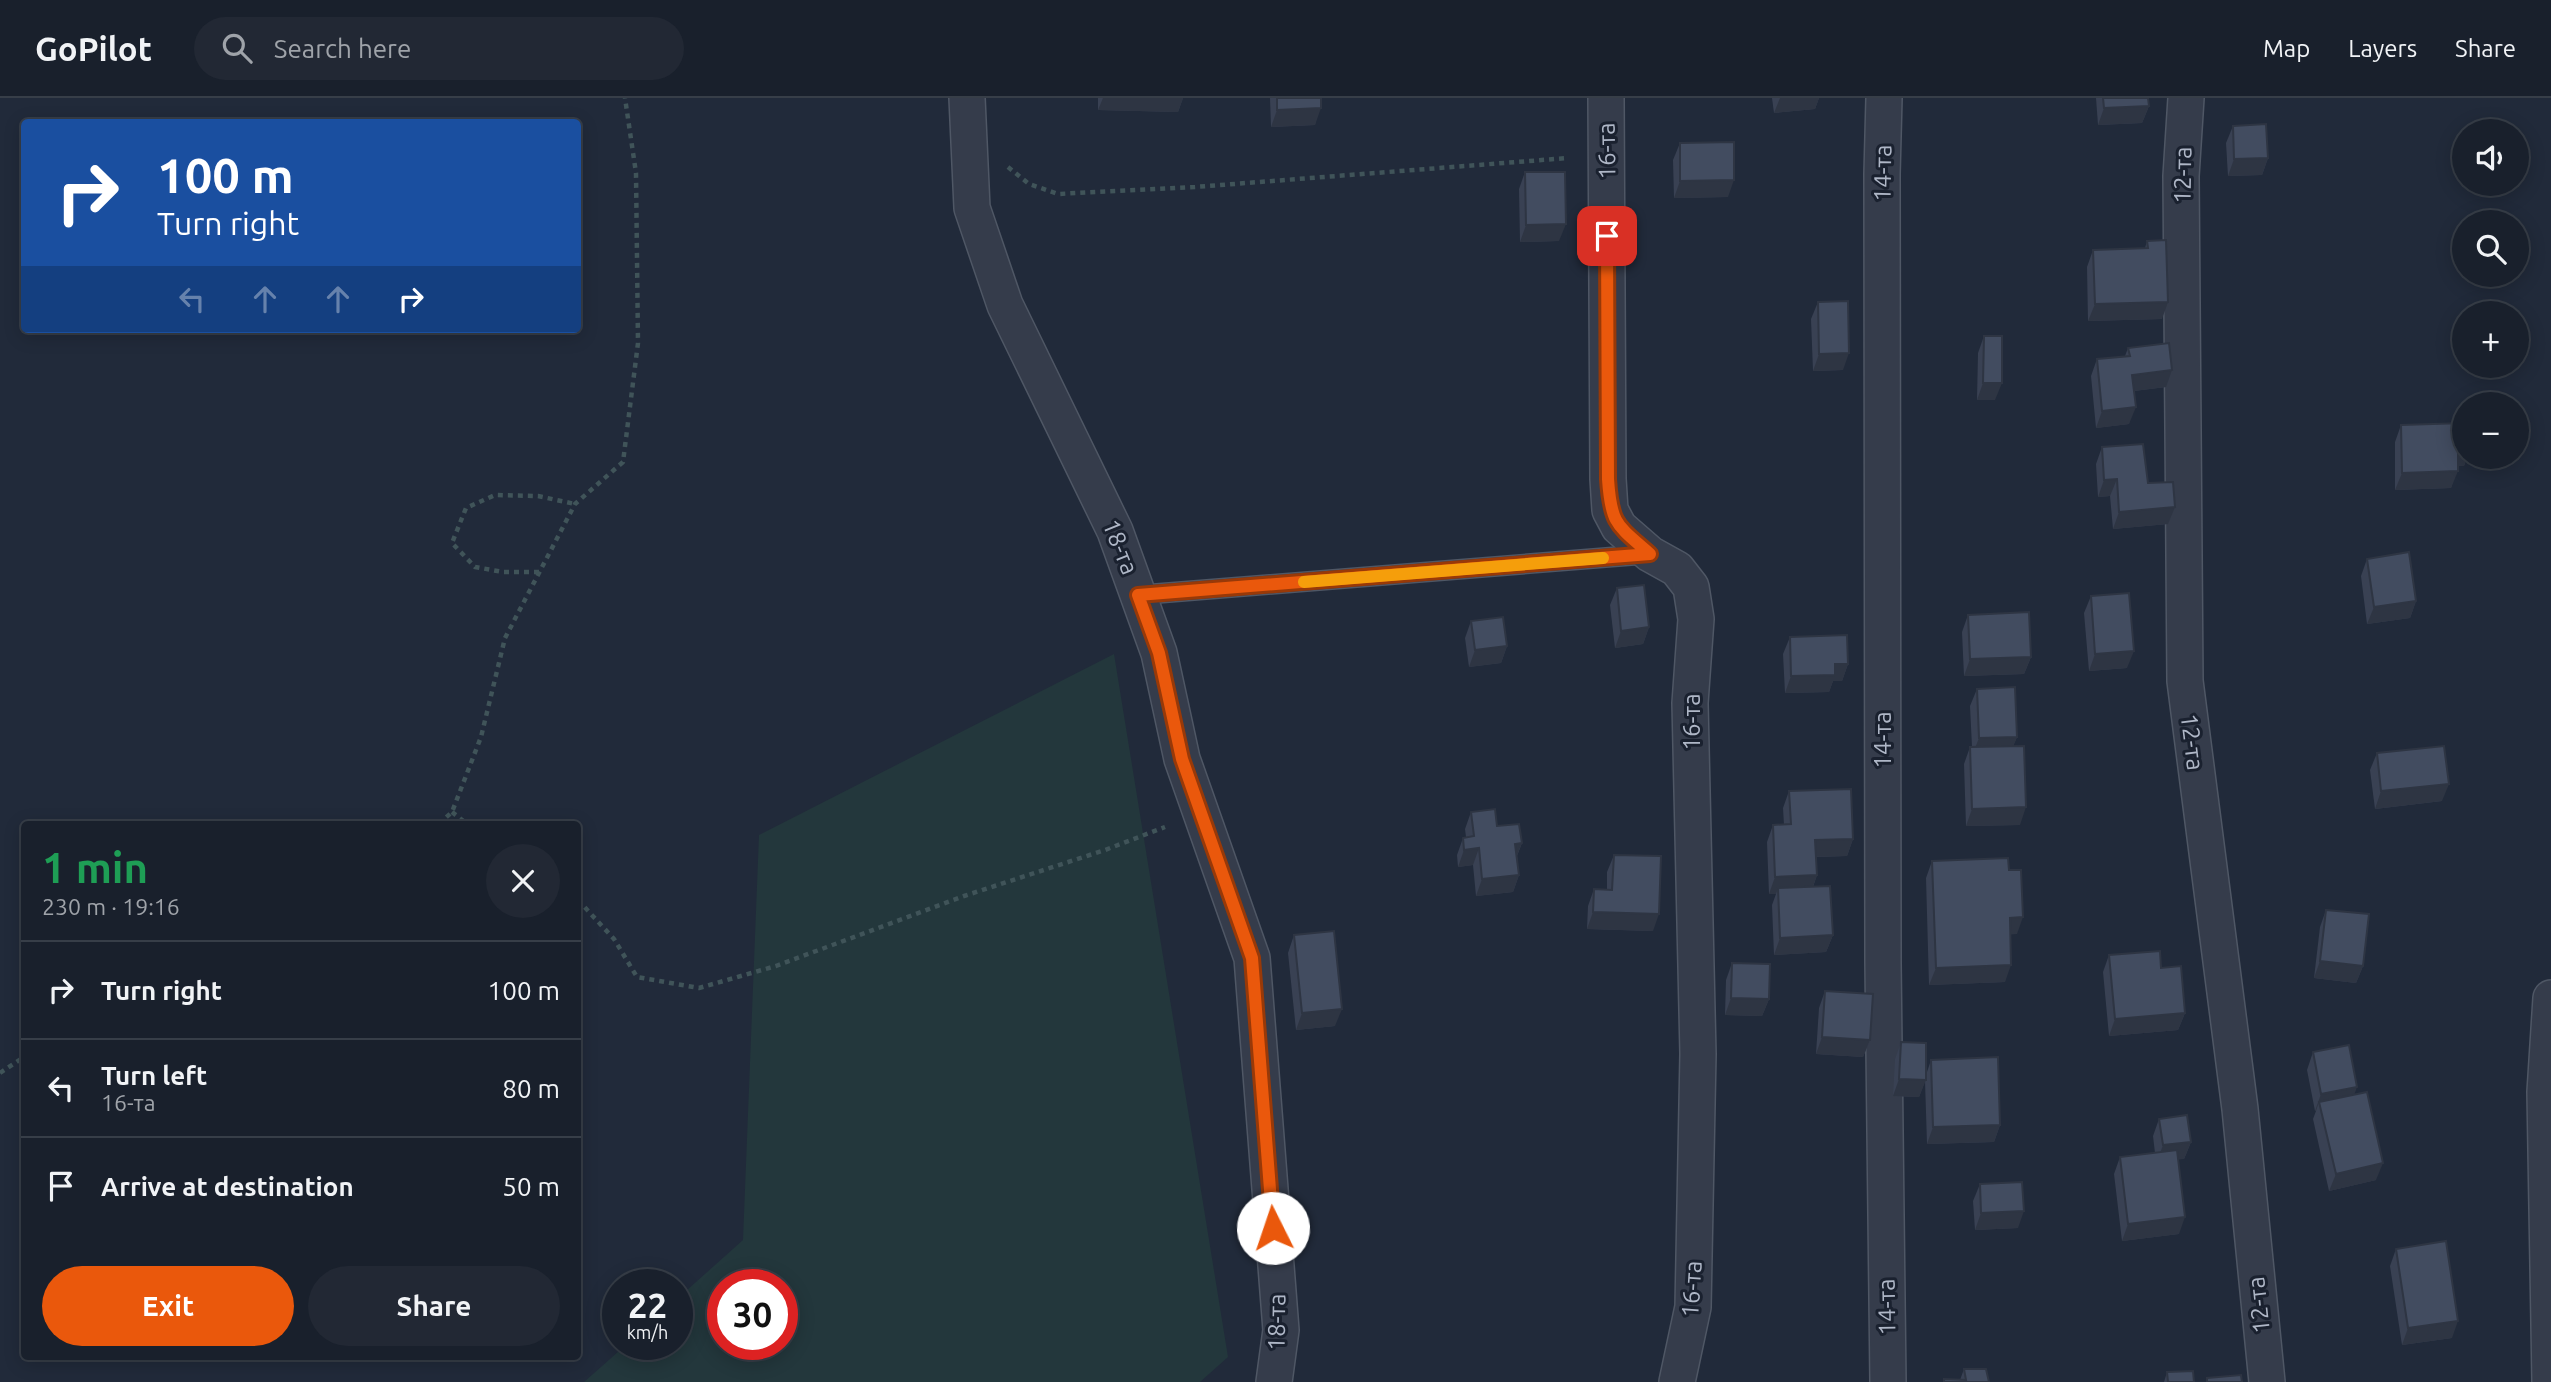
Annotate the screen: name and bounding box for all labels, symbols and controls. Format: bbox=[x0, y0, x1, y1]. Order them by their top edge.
search box bbox=[194, 17, 684, 80]
icon: search bbox=[218, 29, 256, 67]
text: GoPilot bbox=[35, 30, 152, 67]
text: Search here bbox=[274, 34, 411, 63]
text: Map bbox=[2263, 35, 2310, 62]
text: Layers bbox=[2348, 35, 2417, 62]
text: Share bbox=[2455, 35, 2516, 62]
map controls bbox=[2452, 119, 2529, 469]
button: sound bbox=[2452, 119, 2529, 196]
street label: 16-та bbox=[1593, 122, 1620, 180]
street label: 14-та bbox=[1869, 144, 1896, 202]
street label: 12-та bbox=[2169, 146, 2196, 204]
icon: right bbox=[42, 147, 133, 238]
text: 100 m bbox=[157, 147, 294, 202]
text: Turn right bbox=[157, 205, 299, 241]
pin bbox=[1577, 206, 1637, 266]
button: search bbox=[2452, 210, 2529, 287]
icon: arrive bbox=[1588, 217, 1626, 255]
icon: left bbox=[173, 280, 211, 318]
icon: ahead bbox=[246, 280, 284, 318]
icon: ahead bbox=[319, 280, 357, 318]
icon: right bbox=[392, 280, 430, 318]
button: + bbox=[2452, 301, 2529, 378]
button: − bbox=[2452, 392, 2529, 469]
street label: 18-та bbox=[1097, 515, 1144, 578]
street label: 16-та bbox=[1678, 694, 1705, 751]
street label: 14-та bbox=[1869, 712, 1896, 769]
street label: 12-та bbox=[2176, 712, 2209, 772]
text: 1 min bbox=[42, 844, 148, 891]
button: close bbox=[486, 844, 560, 918]
text: 230 m · 19:16 bbox=[42, 894, 180, 919]
icon: right bbox=[42, 971, 80, 1009]
text: Turn right bbox=[101, 976, 222, 1005]
text: 100 m bbox=[488, 976, 560, 1005]
text: Turn left bbox=[101, 1061, 207, 1090]
icon: left bbox=[42, 1069, 80, 1107]
text: 80 m bbox=[502, 1074, 560, 1103]
text: 16-та bbox=[101, 1090, 156, 1115]
icon: arrive bbox=[42, 1167, 80, 1205]
text: Arrive at destination bbox=[101, 1172, 354, 1201]
text: 50 m bbox=[502, 1172, 560, 1201]
position arrow bbox=[1236, 1191, 1310, 1265]
street label: 16-та bbox=[1676, 1260, 1707, 1318]
button: Exit bbox=[42, 1266, 294, 1346]
button: Share bbox=[308, 1266, 560, 1346]
speed limit sign: 30 bbox=[707, 1269, 798, 1360]
street label: 12-та bbox=[2242, 1275, 2275, 1335]
street label: 14-та bbox=[1873, 1278, 1900, 1336]
text: 22 bbox=[628, 1285, 667, 1325]
street label: 18-та bbox=[1263, 1293, 1290, 1351]
text: km/h bbox=[627, 1322, 668, 1342]

